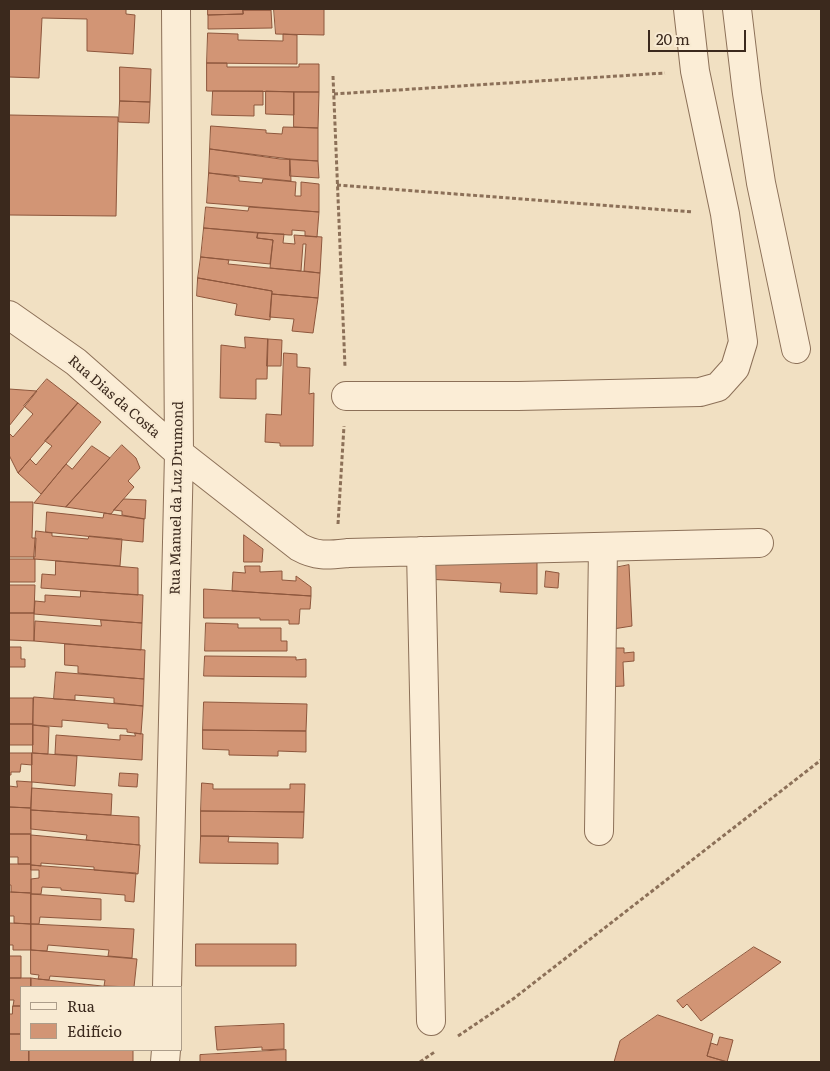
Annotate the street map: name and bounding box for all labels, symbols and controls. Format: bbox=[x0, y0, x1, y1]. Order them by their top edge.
scale bar bbox=[650, 20, 748, 52]
text: 20 m bbox=[656, 27, 690, 50]
street label: Rua Dias da Costa bbox=[64, 352, 164, 442]
street label: Rua Manuel da Luz Drumond bbox=[167, 401, 187, 595]
legend bbox=[20, 986, 182, 1051]
text: Rua bbox=[67, 994, 95, 1017]
text: Edifício bbox=[67, 1019, 122, 1042]

